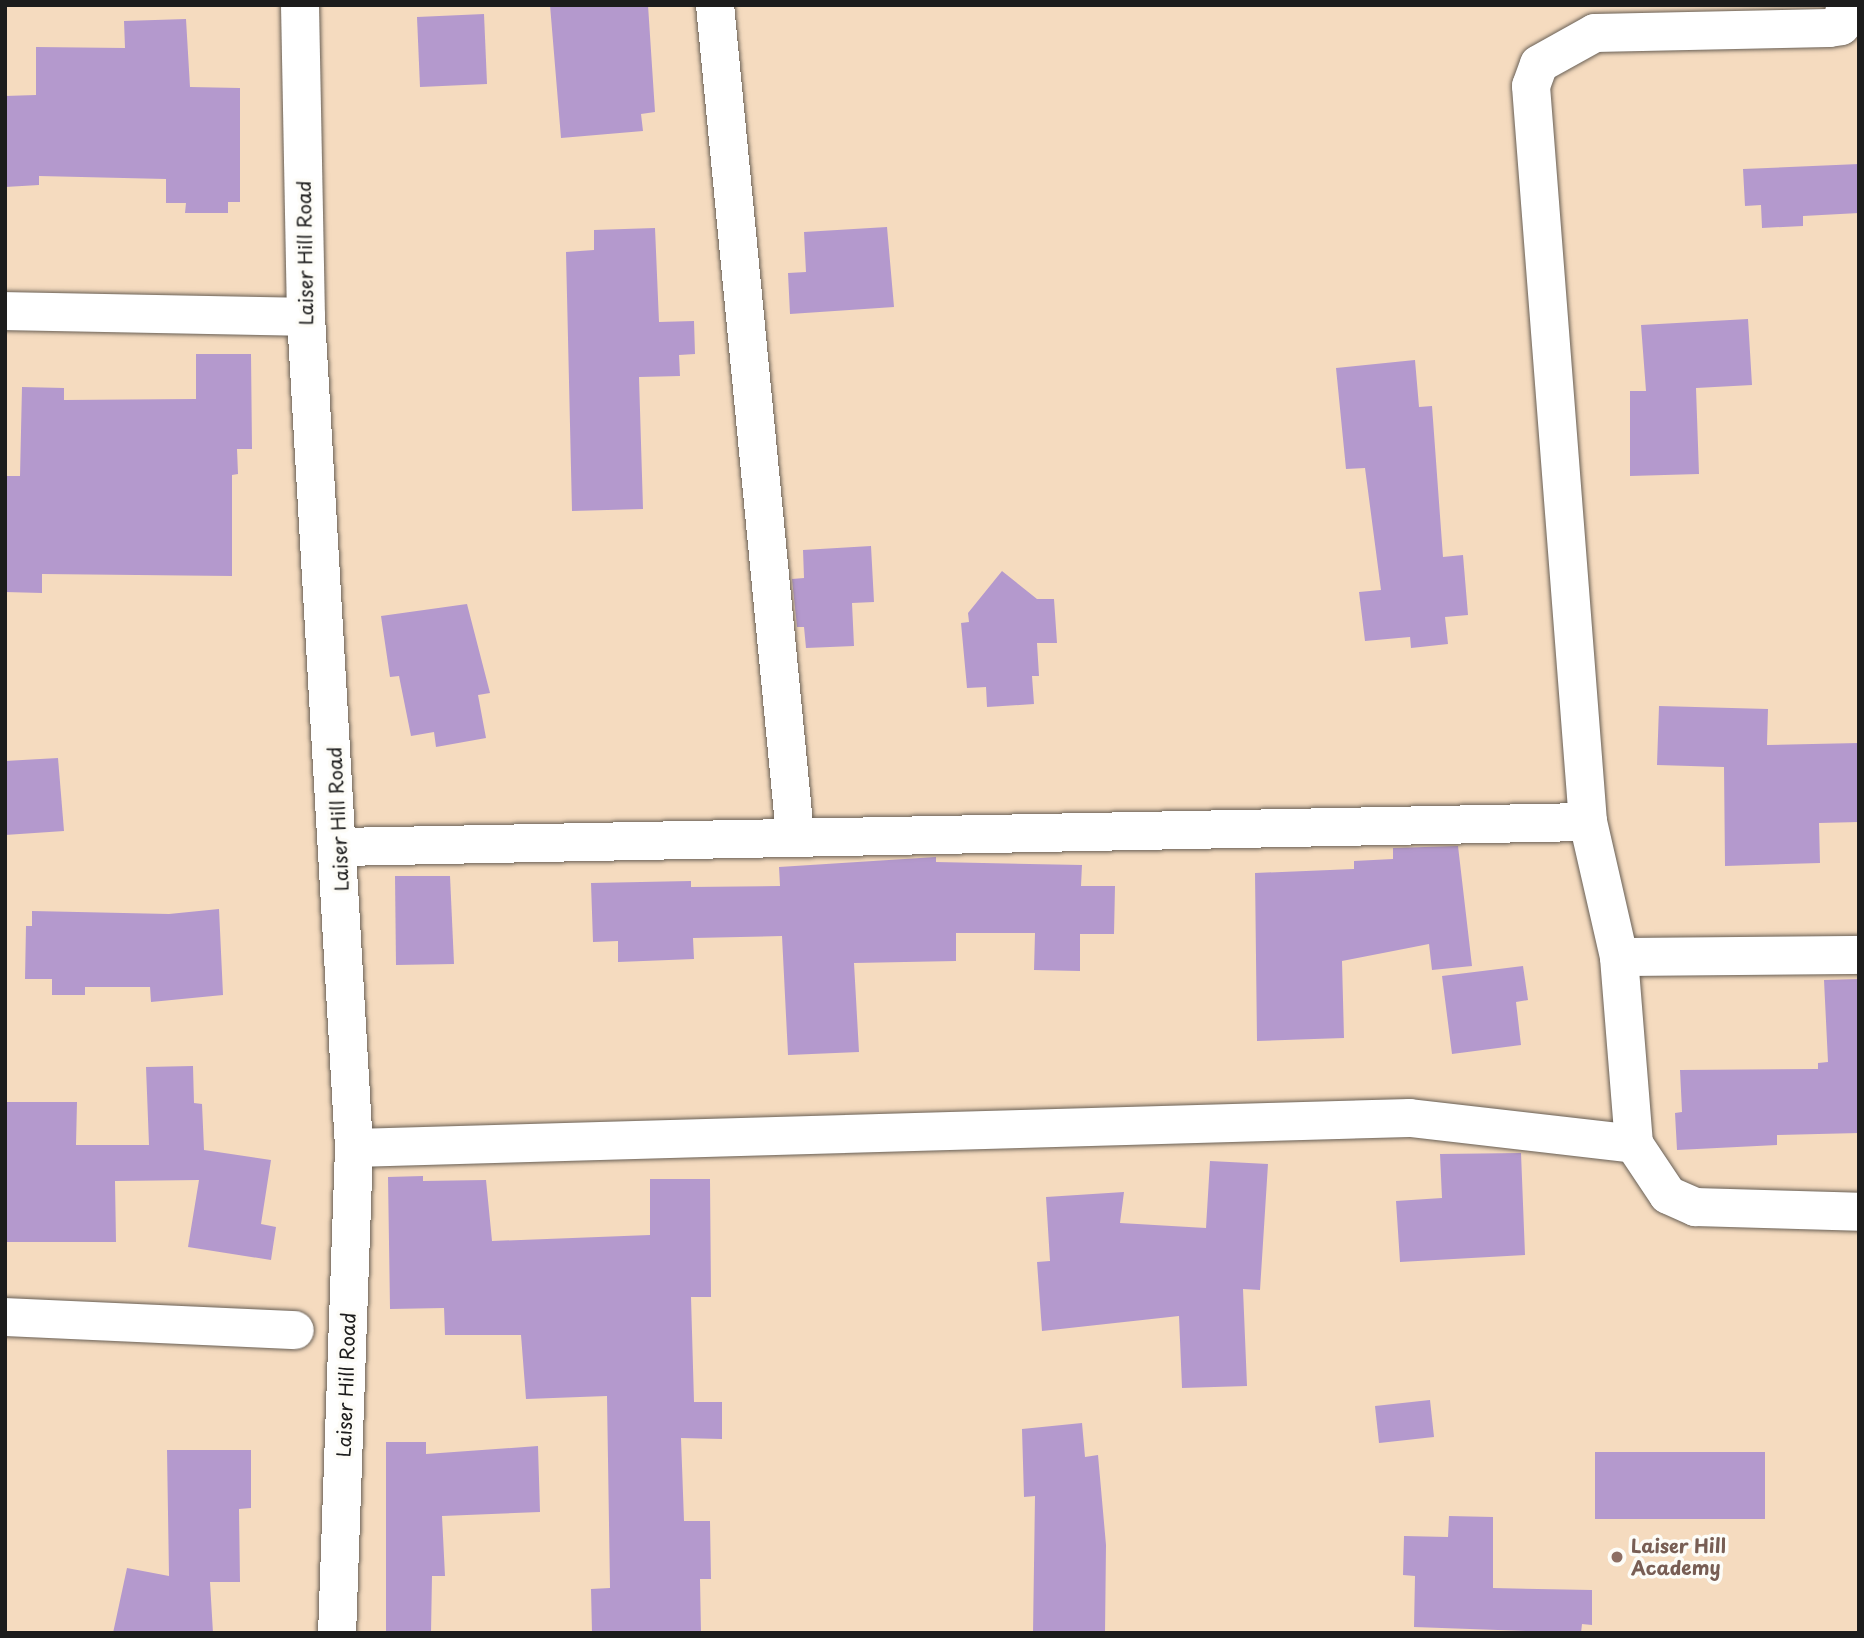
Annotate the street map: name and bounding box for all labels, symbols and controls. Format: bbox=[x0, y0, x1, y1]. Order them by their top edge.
street label: Laiser Hill Road bbox=[292, 181, 318, 325]
street label: Laiser Hill Road bbox=[323, 746, 353, 892]
street label: Laiser Hill Road bbox=[332, 1313, 360, 1457]
place label: Laiser Hill Academy bbox=[1631, 1535, 1727, 1579]
marker: Laiser Hill Academy bbox=[1609, 1549, 1625, 1565]

